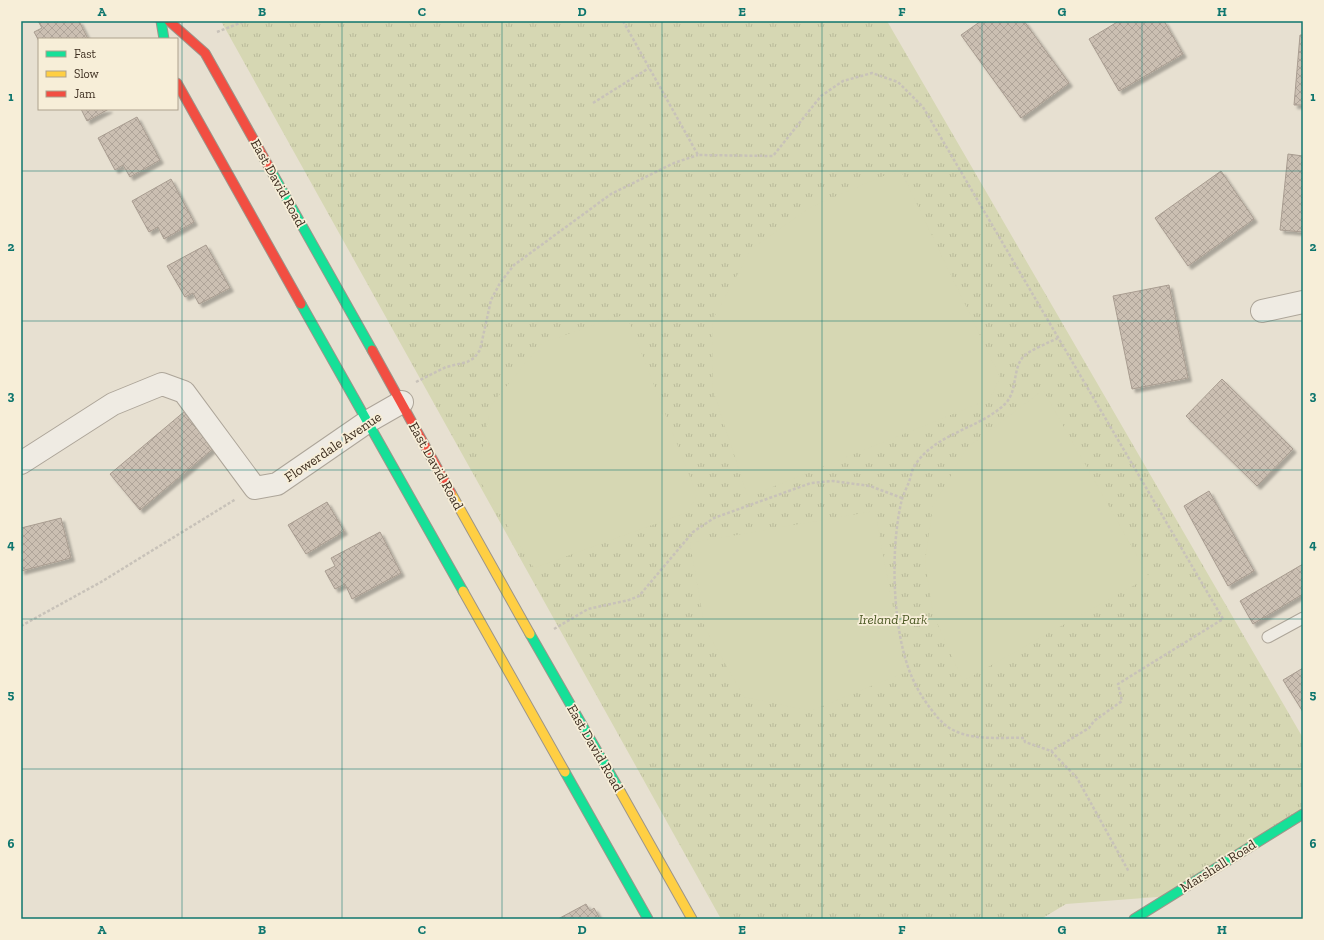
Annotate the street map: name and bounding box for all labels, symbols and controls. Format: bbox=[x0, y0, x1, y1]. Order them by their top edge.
text: A bbox=[98, 4, 107, 19]
text: B bbox=[258, 4, 266, 19]
text: C bbox=[418, 4, 426, 19]
text: D bbox=[577, 4, 587, 19]
text: E bbox=[738, 4, 746, 19]
text: F bbox=[898, 4, 906, 19]
text: G bbox=[1058, 4, 1067, 19]
text: H bbox=[1217, 4, 1227, 19]
legend bbox=[38, 38, 178, 110]
text: Fast bbox=[74, 47, 97, 61]
text: Slow bbox=[74, 67, 100, 81]
text: Jam bbox=[74, 87, 96, 101]
text: 1 bbox=[8, 89, 14, 104]
text: 1 bbox=[1310, 89, 1316, 104]
street label: East David Road bbox=[247, 136, 309, 230]
text: 2 bbox=[8, 239, 15, 254]
text: 2 bbox=[1310, 239, 1317, 254]
text: 3 bbox=[8, 388, 15, 403]
text: 3 bbox=[1310, 388, 1317, 403]
street label: Flowerdale Avenue bbox=[281, 408, 385, 486]
street label: East David Road bbox=[405, 419, 467, 513]
text: 4 bbox=[7, 537, 15, 552]
text: 4 bbox=[1309, 537, 1317, 552]
park label: Ireland Park bbox=[859, 611, 927, 628]
text: 5 bbox=[8, 687, 15, 702]
text: 5 bbox=[1310, 687, 1317, 702]
street label: East David Road bbox=[563, 701, 627, 795]
text: 6 bbox=[8, 836, 15, 851]
street label: Marshall Road bbox=[1177, 836, 1259, 896]
text: 6 bbox=[1310, 836, 1317, 851]
text: A bbox=[98, 922, 107, 937]
text: B bbox=[258, 922, 266, 937]
text: C bbox=[418, 922, 426, 937]
text: D bbox=[577, 922, 587, 937]
text: E bbox=[738, 922, 746, 937]
text: F bbox=[898, 922, 906, 937]
text: G bbox=[1058, 922, 1067, 937]
text: H bbox=[1217, 922, 1227, 937]

